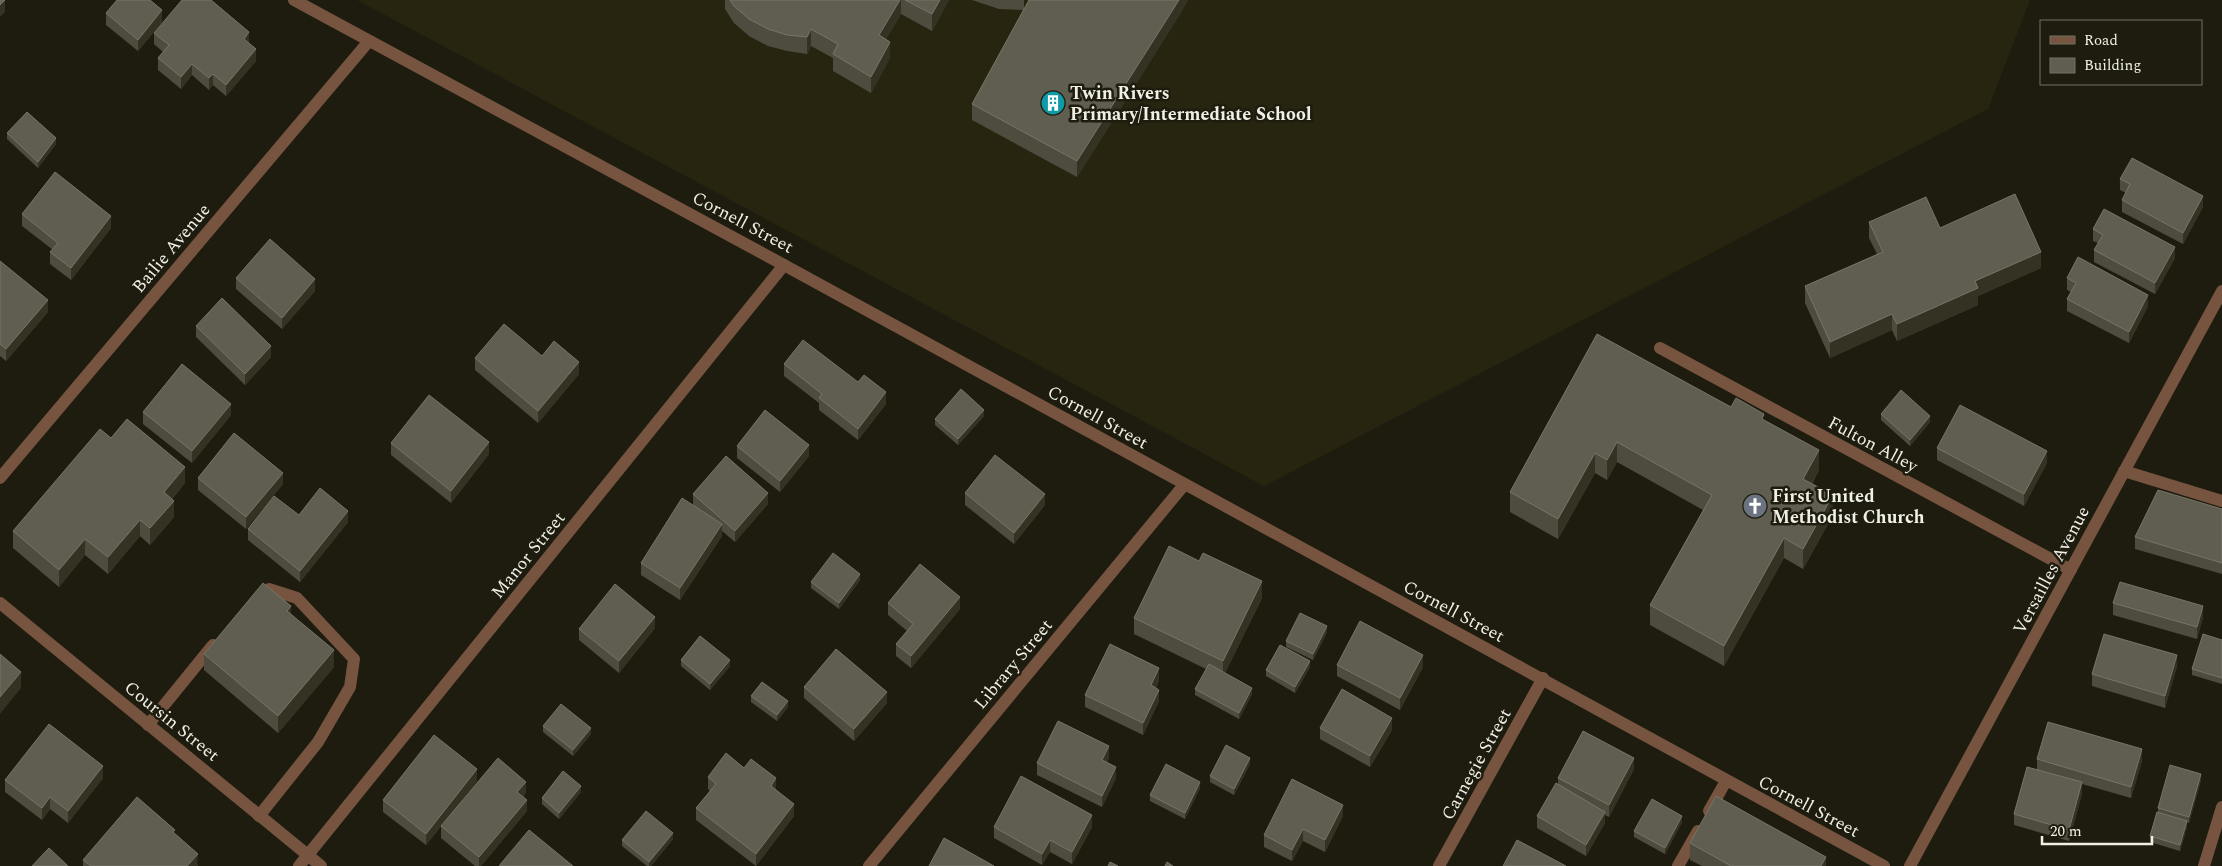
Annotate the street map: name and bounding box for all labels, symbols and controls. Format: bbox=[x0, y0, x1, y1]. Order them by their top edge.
legend bbox=[2040, 20, 2202, 85]
text: Road bbox=[2084, 29, 2118, 52]
text: Building bbox=[2084, 54, 2141, 77]
place label: Twin Rivers Primary/Intermediate School bbox=[1070, 80, 1312, 128]
building icon: Twin Rivers Primary/Intermediate School bbox=[1040, 90, 1066, 116]
street label: Cornell Street bbox=[687, 184, 798, 261]
street label: Bailie Avenue bbox=[126, 198, 217, 299]
street label: Cornell Street bbox=[1042, 379, 1153, 456]
street label: Fulton Alley bbox=[1823, 409, 1924, 480]
place label: First United Methodist Church bbox=[1772, 483, 1925, 531]
church icon: First United Methodist Church bbox=[1742, 493, 1768, 519]
street label: Versailles Avenue bbox=[2006, 501, 2097, 639]
street label: Manor Street bbox=[485, 506, 572, 605]
street label: Cornell Street bbox=[1398, 573, 1509, 650]
street label: Library Street bbox=[967, 613, 1059, 715]
street label: Coursin Street bbox=[118, 675, 225, 768]
street label: Carnegie Street bbox=[1435, 703, 1518, 825]
street label: Cornell Street bbox=[1753, 768, 1864, 845]
scale bar bbox=[2042, 814, 2152, 846]
text: 20 m bbox=[2050, 820, 2082, 843]

